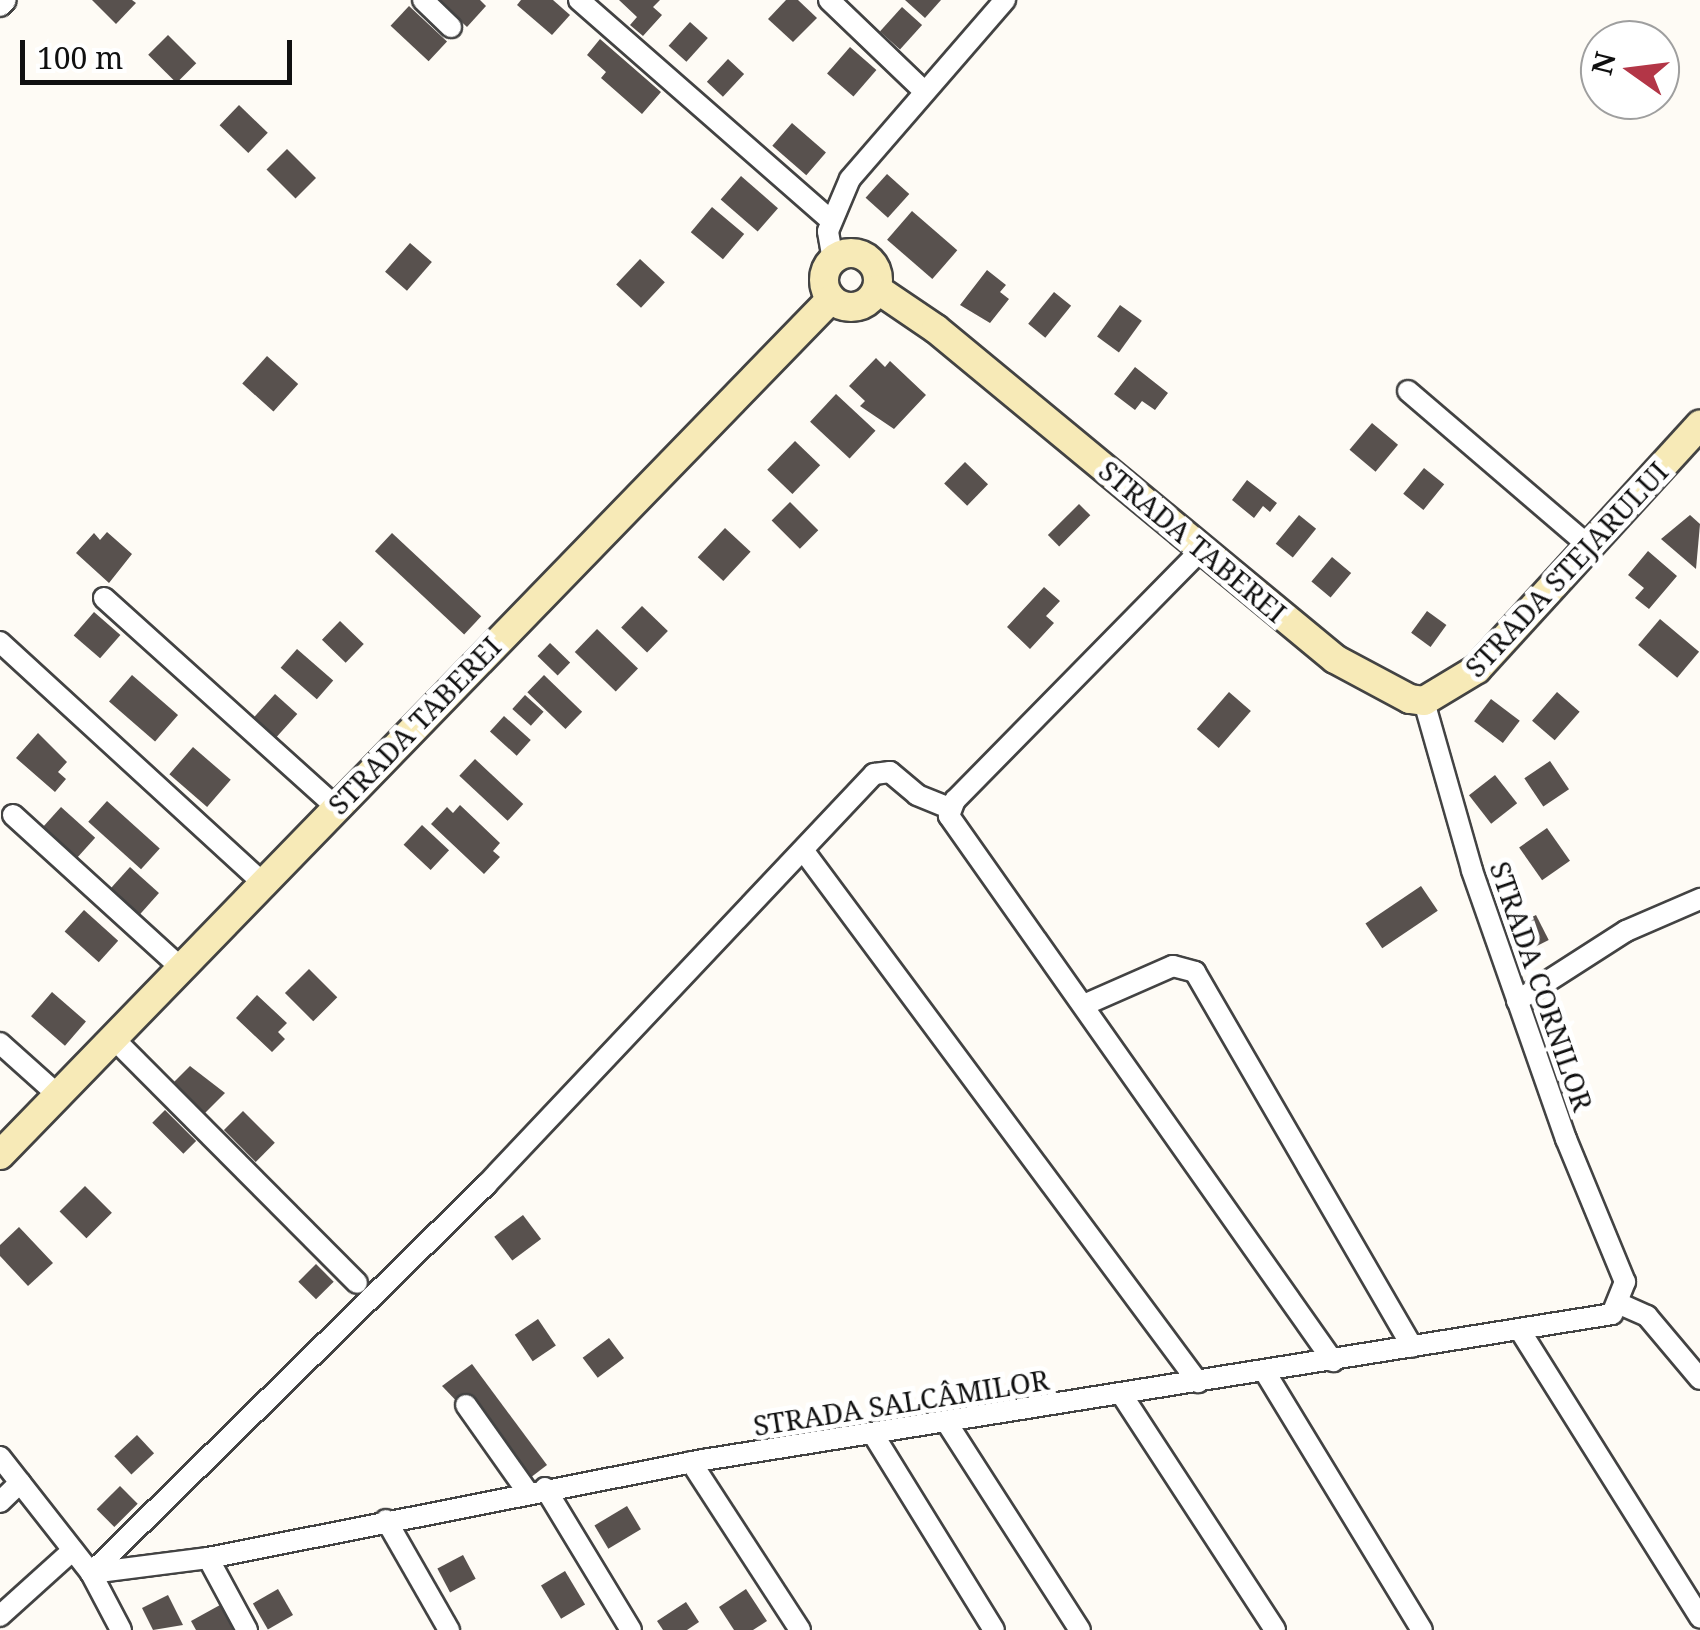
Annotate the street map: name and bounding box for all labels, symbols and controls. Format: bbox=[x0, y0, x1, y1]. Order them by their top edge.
scale bar bbox=[25, 20, 298, 82]
north arrow bbox=[1580, 20, 1680, 120]
text: 100 m bbox=[37, 37, 123, 78]
text: N bbox=[1582, 48, 1624, 79]
street label: STRADA TABEREI bbox=[1093, 453, 1293, 629]
street label: STRADA STEJARULUI bbox=[1458, 455, 1674, 683]
street label: STRADA TABEREI bbox=[321, 629, 507, 821]
street label: STRADA CORNILOR bbox=[1484, 857, 1600, 1115]
street label: STRADA SALCÂMILOR bbox=[751, 1362, 1051, 1442]

